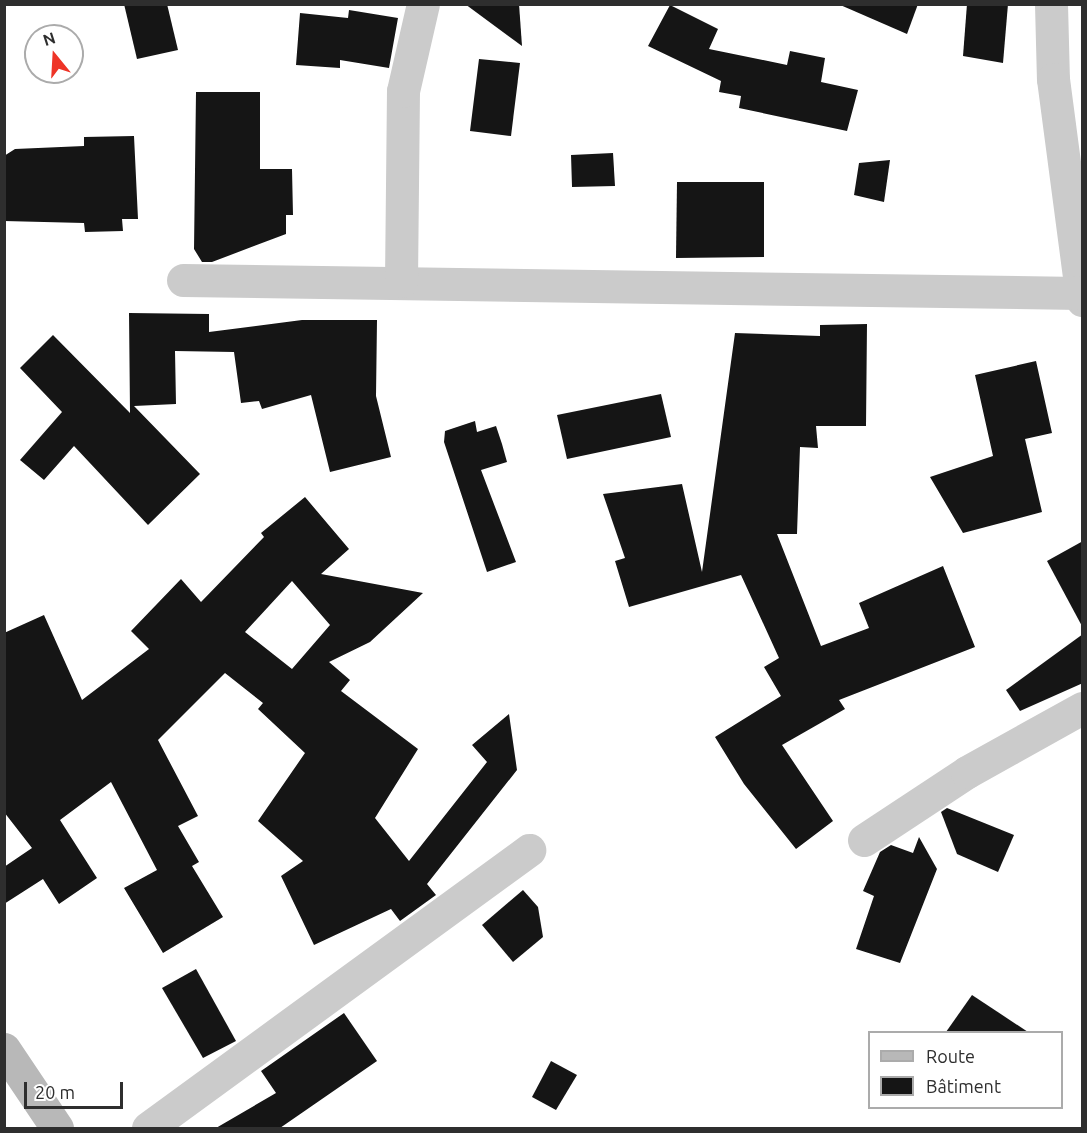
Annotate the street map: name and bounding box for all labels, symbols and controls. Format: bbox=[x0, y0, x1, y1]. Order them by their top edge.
north arrow bbox=[24, 24, 84, 84]
text: N bbox=[41, 28, 58, 49]
legend bbox=[868, 1031, 1063, 1109]
text: Route bbox=[926, 1046, 975, 1066]
scale bar bbox=[27, 1070, 126, 1108]
text: Bâtiment bbox=[926, 1076, 1001, 1096]
text: 20 m bbox=[35, 1082, 75, 1102]

